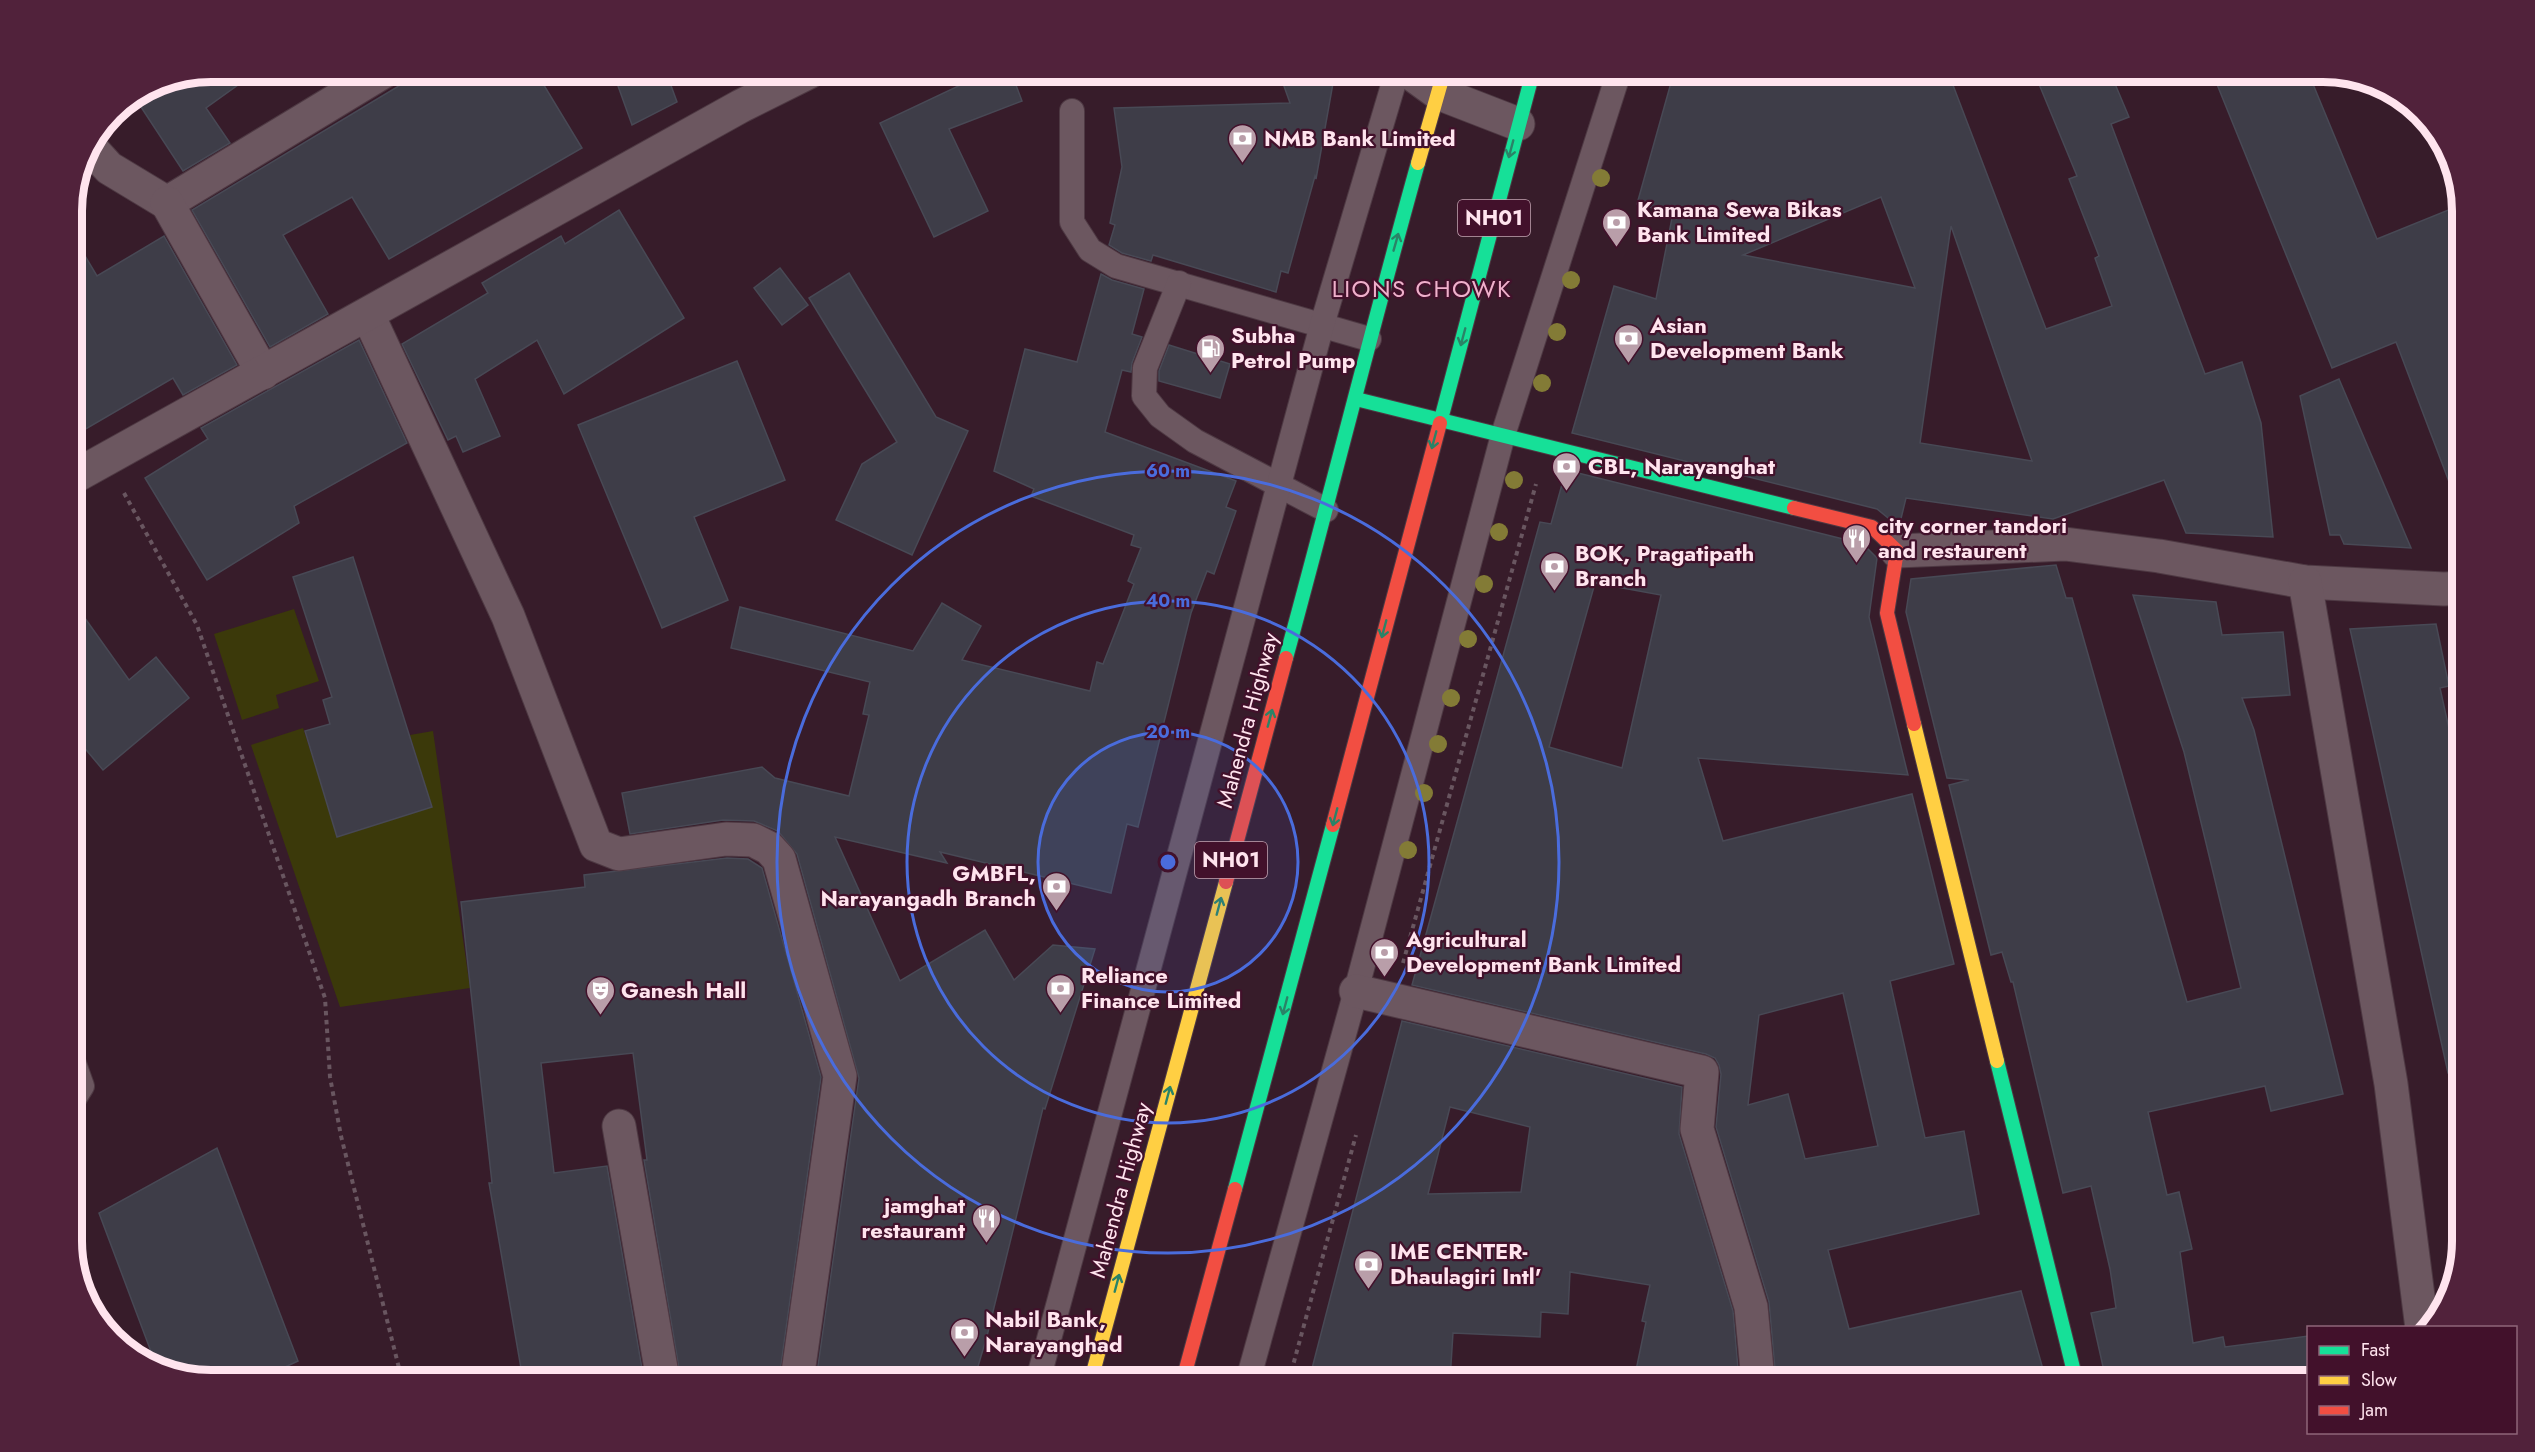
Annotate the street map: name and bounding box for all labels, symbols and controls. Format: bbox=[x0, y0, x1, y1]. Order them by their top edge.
bank icon: NMB Bank Limited bbox=[1227, 122, 1259, 164]
place label: NMB Bank Limited bbox=[1264, 122, 1456, 154]
one-way arrow bbox=[1505, 139, 1517, 158]
place label: Kamana Sewa Bikas Bank Limited bbox=[1637, 193, 1842, 250]
road number: NH01 bbox=[1458, 200, 1530, 236]
bank icon: Kamana Sewa Bikas Bank Limited bbox=[1600, 206, 1632, 248]
one-way arrow bbox=[1391, 233, 1402, 252]
district label: LIONS CHOWK bbox=[1332, 271, 1512, 306]
place label: Asian Development Bank bbox=[1649, 309, 1844, 366]
place label: Subha Petrol Pump bbox=[1231, 319, 1355, 376]
bank icon: Asian Development Bank bbox=[1613, 322, 1645, 364]
one-way arrow bbox=[1456, 328, 1468, 347]
fuel station icon: Subha Petrol Pump bbox=[1194, 332, 1226, 374]
one-way arrow bbox=[1427, 430, 1439, 449]
bank icon: CBL, Narayanghat bbox=[1551, 450, 1583, 492]
place label: CBL, Narayanghat bbox=[1588, 450, 1775, 482]
text: 60 m bbox=[1146, 458, 1190, 484]
place label: city corner tandori and restaurent bbox=[1878, 509, 2067, 566]
restaurant icon: city corner tandori and restaurent bbox=[1841, 522, 1873, 564]
place label: BOK, Pragatipath Branch bbox=[1575, 537, 1754, 594]
bank icon: BOK, Pragatipath Branch bbox=[1538, 550, 1570, 592]
text: 40 m bbox=[1146, 588, 1190, 614]
one-way arrow bbox=[1378, 619, 1390, 638]
street label: Mahendra Highway bbox=[1208, 628, 1286, 811]
one-way arrow bbox=[1264, 709, 1276, 728]
text: 20 m bbox=[1146, 719, 1190, 745]
one-way arrow bbox=[1328, 807, 1340, 826]
road number: NH01 bbox=[1195, 842, 1267, 878]
centre of rings bbox=[1158, 852, 1178, 872]
place label: GMBFL, Narayangadh Branch bbox=[820, 857, 1036, 914]
bank icon: GMBFL, Narayangadh Branch bbox=[1041, 870, 1073, 912]
one-way arrow bbox=[1213, 897, 1225, 916]
place label: Agricultural Development Bank Limited bbox=[1405, 923, 1681, 980]
bank icon: Agricultural Development Bank Limited bbox=[1369, 936, 1401, 978]
place label: Reliance Finance Limited bbox=[1081, 959, 1241, 1016]
bank icon: Reliance Finance Limited bbox=[1044, 972, 1076, 1014]
theatre icon: Ganesh Hall bbox=[584, 974, 616, 1016]
place label: Ganesh Hall bbox=[621, 974, 746, 1006]
one-way arrow bbox=[1279, 996, 1290, 1015]
one-way arrow bbox=[1162, 1085, 1174, 1104]
street label: Mahendra Highway bbox=[1081, 1098, 1159, 1281]
place label: jamghat restaurant bbox=[862, 1189, 965, 1246]
restaurant icon: jamghat restaurant bbox=[970, 1202, 1002, 1244]
place label: IME CENTER- Dhaulagiri Intl' bbox=[1390, 1235, 1542, 1292]
bank icon: IME CENTER- Dhaulagiri Intl' bbox=[1353, 1248, 1385, 1290]
one-way arrow bbox=[1112, 1274, 1123, 1293]
place label: Nabil Bank, Narayanghad bbox=[985, 1303, 1122, 1360]
bank icon: Nabil Bank, Narayanghad bbox=[948, 1316, 980, 1358]
legend bbox=[2307, 1326, 2517, 1434]
text: Fast bbox=[2361, 1337, 2390, 1363]
text: Slow bbox=[2361, 1367, 2398, 1393]
text: Jam bbox=[2359, 1397, 2388, 1423]

